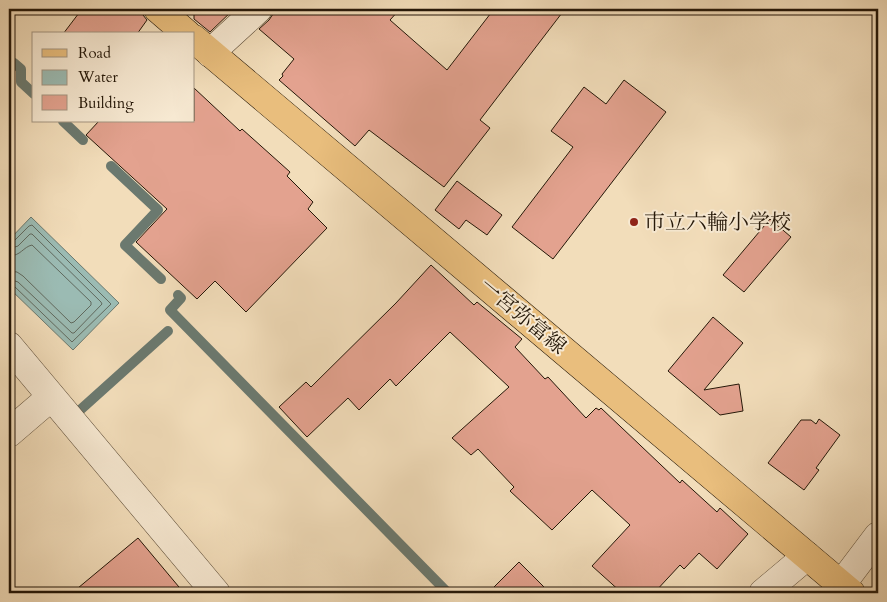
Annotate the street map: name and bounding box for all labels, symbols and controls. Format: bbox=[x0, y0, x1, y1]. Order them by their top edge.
legend bbox=[32, 32, 195, 122]
text: Road bbox=[78, 43, 111, 63]
text: Water bbox=[77, 67, 119, 87]
text: Building bbox=[78, 93, 134, 113]
place label: 市立六輪小学校 bbox=[644, 208, 791, 237]
marker: 市立六輪小学校 bbox=[628, 216, 640, 228]
street label: 一宮弥富線 bbox=[473, 272, 572, 361]

